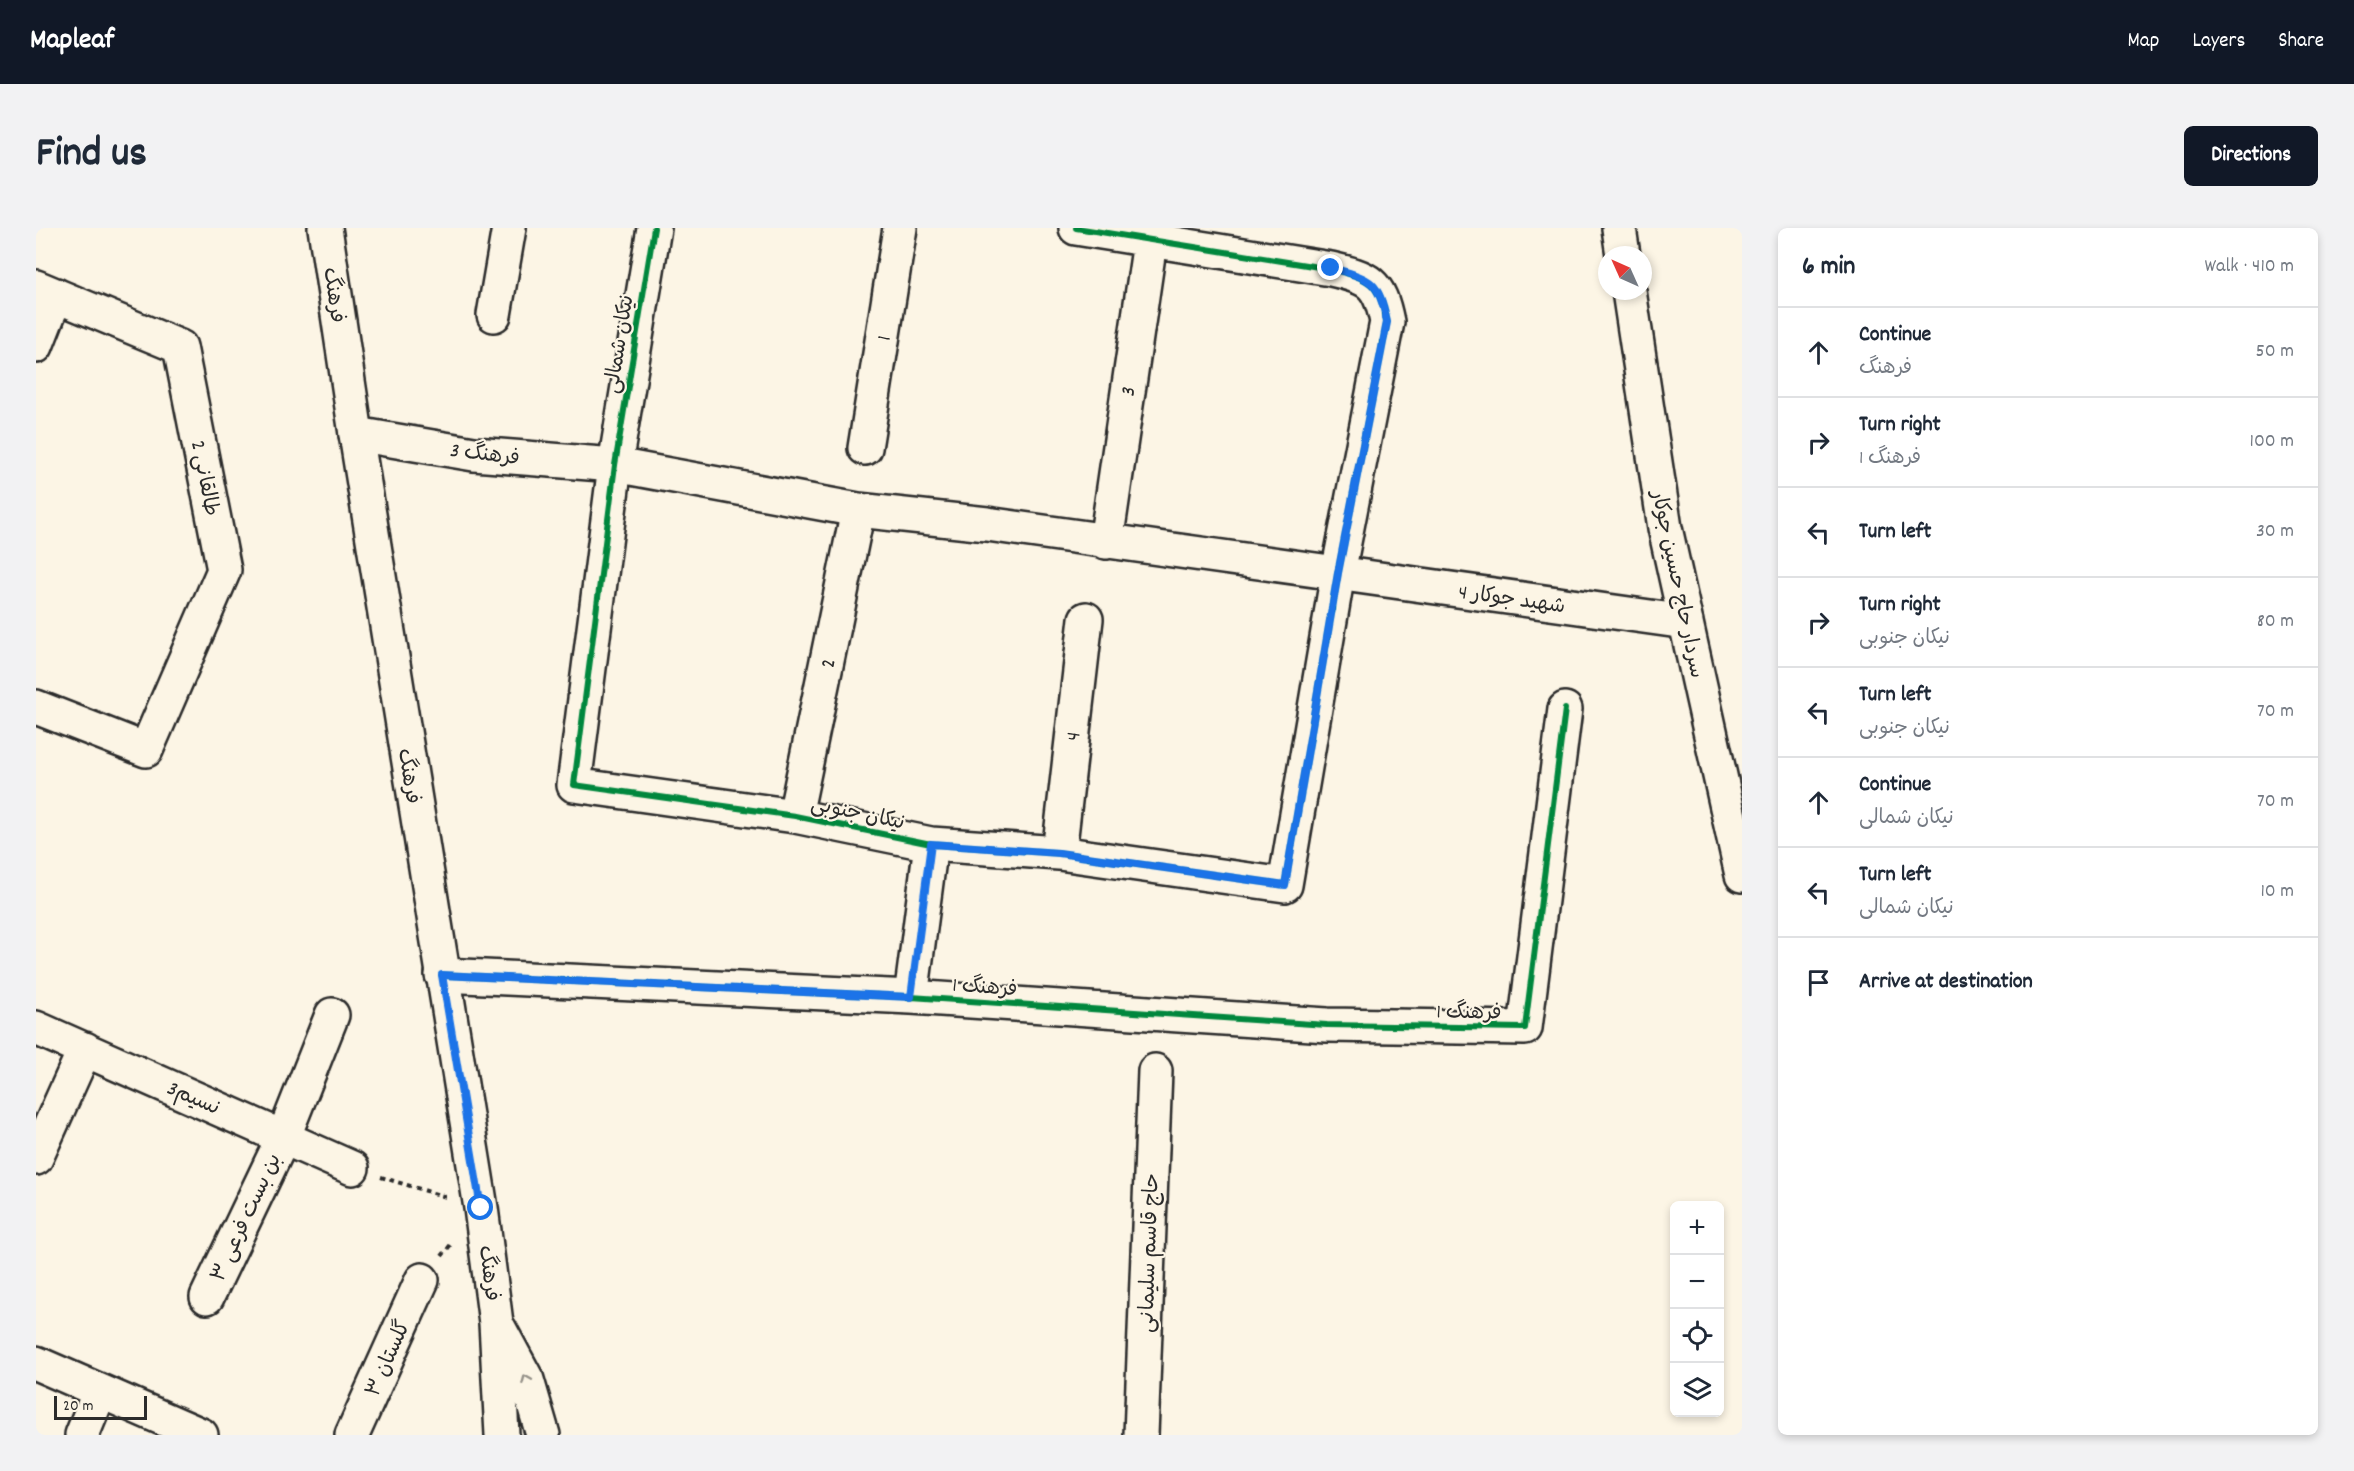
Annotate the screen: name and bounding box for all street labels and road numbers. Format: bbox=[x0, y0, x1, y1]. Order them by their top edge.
street label: فرهنگ bbox=[313, 266, 351, 325]
street label: نیکان شمالی bbox=[598, 293, 644, 396]
street label: 1 bbox=[871, 334, 901, 343]
street label: 3 bbox=[1114, 385, 1146, 398]
street label: فرهنگ 3 bbox=[448, 437, 521, 475]
street label: طالقانی 2 bbox=[181, 438, 225, 519]
street label: سردار حاج حسین جوکار bbox=[1641, 486, 1711, 681]
street label: شهید جوکار 4 bbox=[1456, 579, 1567, 623]
street label: 2 bbox=[814, 656, 846, 671]
street label: 4 bbox=[1060, 730, 1090, 743]
street label: فرهنگ bbox=[388, 747, 426, 806]
street label: نیکان جنوبی bbox=[808, 790, 907, 840]
street label: فرهنگ 1 bbox=[951, 972, 1018, 1006]
street label: فرهنگ 1 bbox=[1436, 998, 1502, 1030]
street label: نسیم3 bbox=[162, 1075, 224, 1125]
street label: بن بست فرعی ۳ bbox=[205, 1149, 291, 1287]
street label: حاج قاسم سلیمانی bbox=[1133, 1173, 1169, 1333]
street label: فرهنگ bbox=[469, 1244, 505, 1303]
street label: گلستان ۳ bbox=[360, 1316, 420, 1402]

